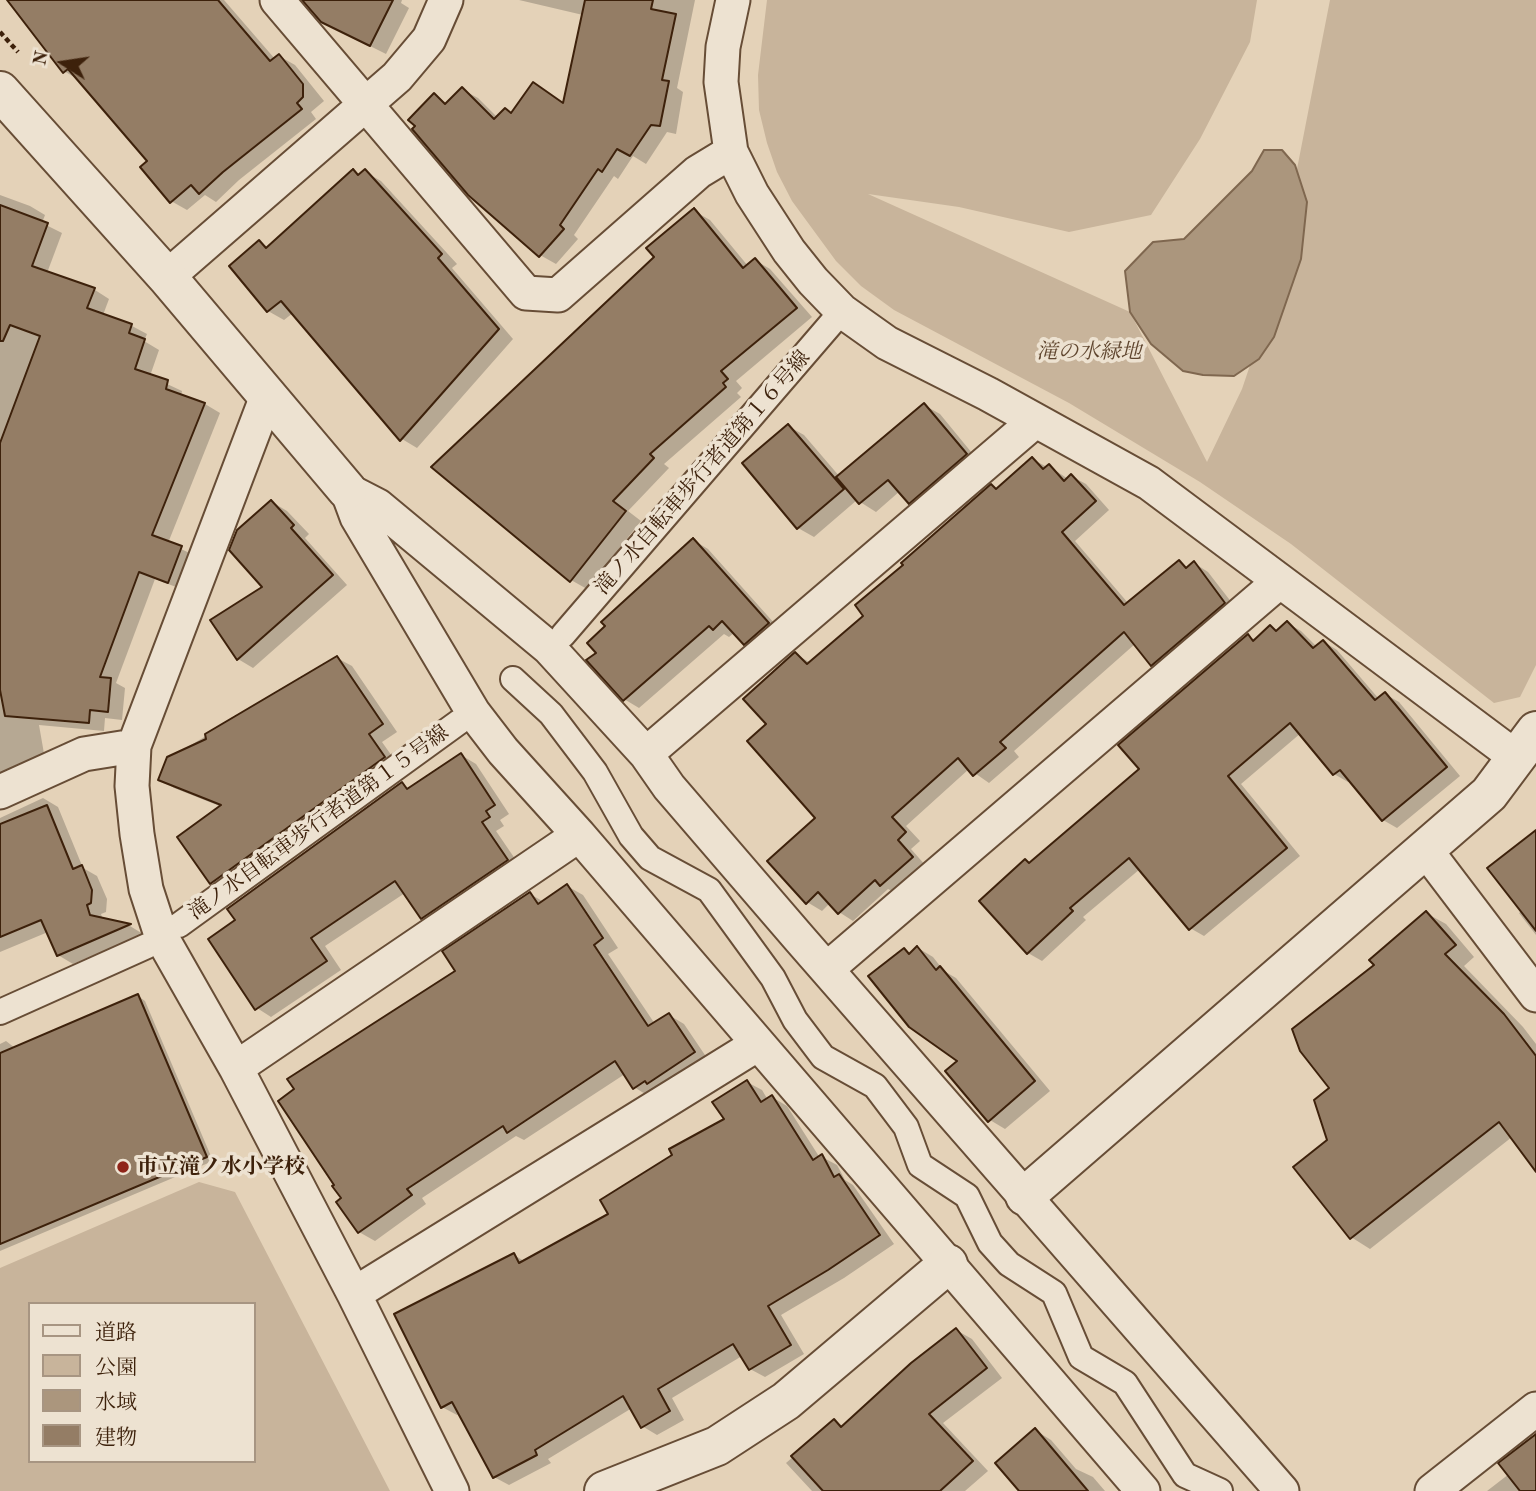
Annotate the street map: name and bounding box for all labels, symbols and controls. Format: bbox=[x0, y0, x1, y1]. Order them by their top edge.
north arrow bbox=[28, 28, 98, 98]
text: N bbox=[31, 49, 53, 68]
park label: 滝の水緑地 bbox=[1037, 339, 1141, 365]
street label: 滝ノ水自転車歩行者道第１６号線 bbox=[590, 346, 816, 600]
street label: 滝ノ水自転車歩行者道第１５号線 bbox=[184, 720, 454, 926]
place label: 市立滝ノ水小学校 bbox=[137, 1154, 305, 1180]
marker: 市立滝ノ水小学校 bbox=[115, 1159, 131, 1175]
legend bbox=[28, 1302, 256, 1463]
text: 道路 bbox=[95, 1323, 137, 1344]
text: 公園 bbox=[95, 1358, 137, 1379]
text: 水域 bbox=[95, 1393, 137, 1414]
text: 建物 bbox=[95, 1428, 137, 1449]

